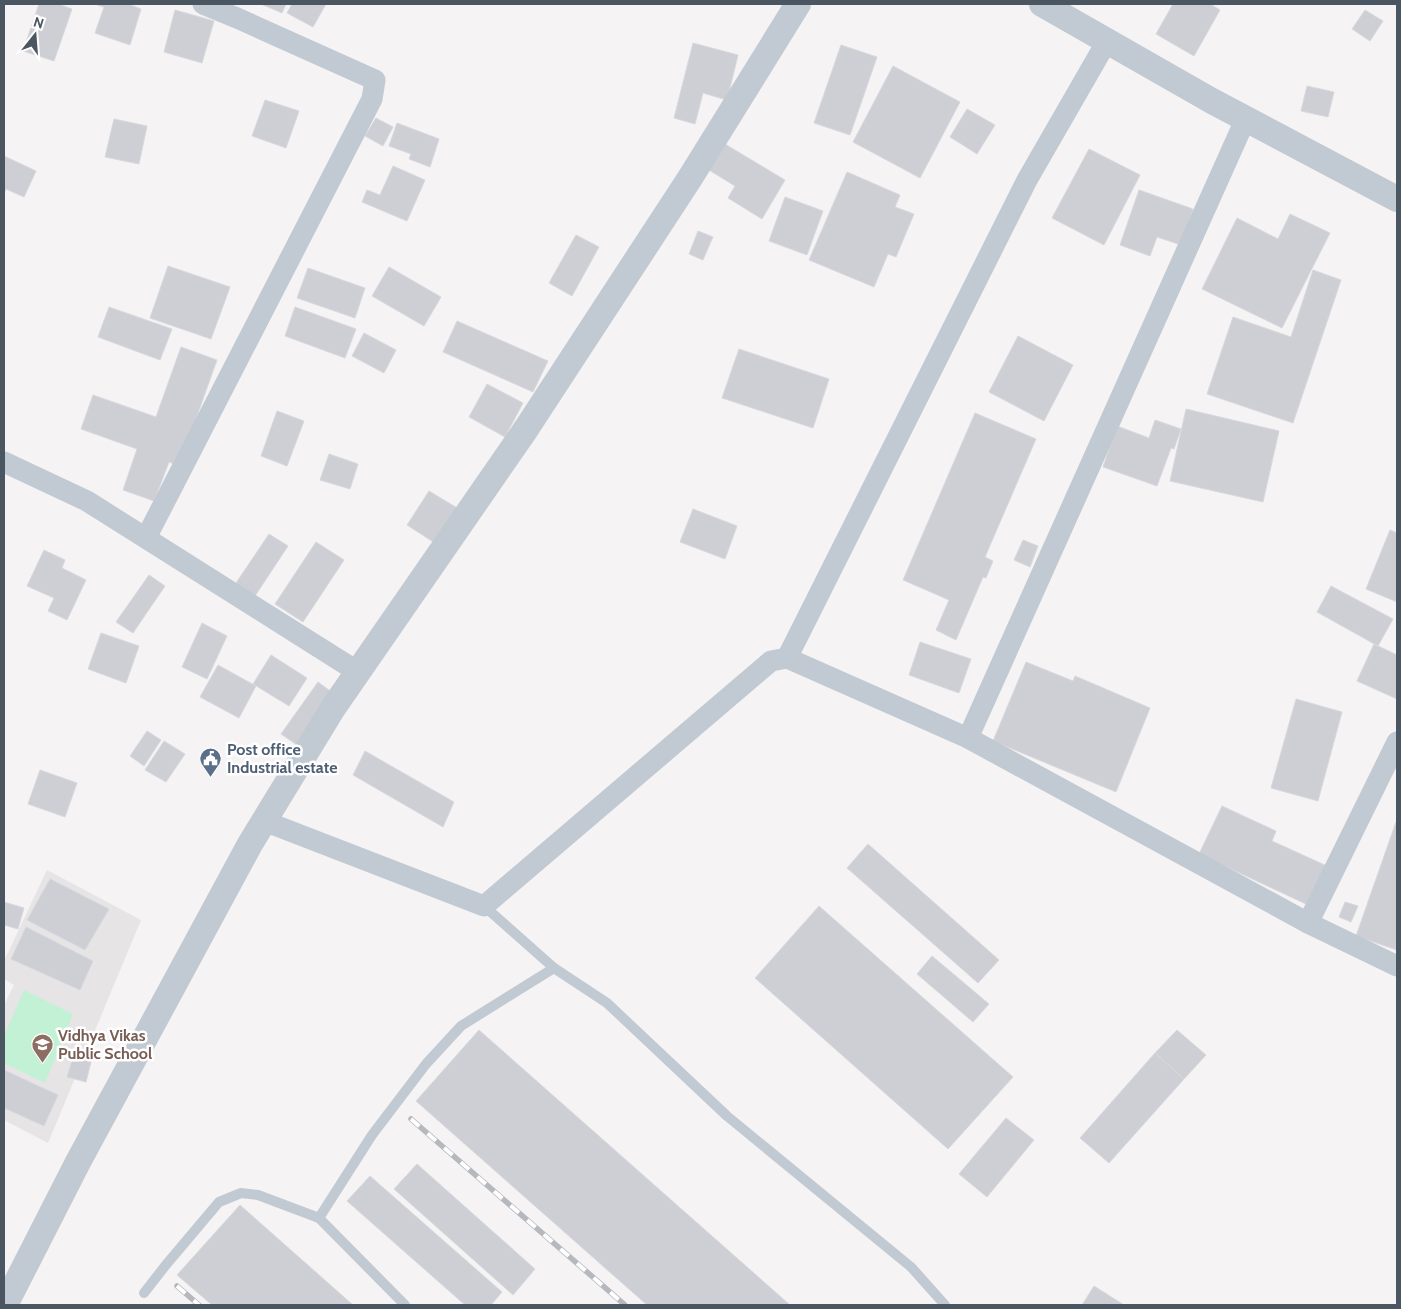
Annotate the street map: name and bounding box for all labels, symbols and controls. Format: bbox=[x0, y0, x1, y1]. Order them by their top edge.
north arrow bbox=[10, 10, 60, 60]
text: N bbox=[31, 13, 46, 33]
place label: Post office Industrial estate bbox=[227, 740, 337, 777]
public building icon: Post office Industrial estate bbox=[199, 746, 223, 777]
place label: Vidhya Vikas Public School bbox=[58, 1026, 152, 1063]
school or university icon: Vidhya Vikas Public School bbox=[30, 1032, 54, 1063]

